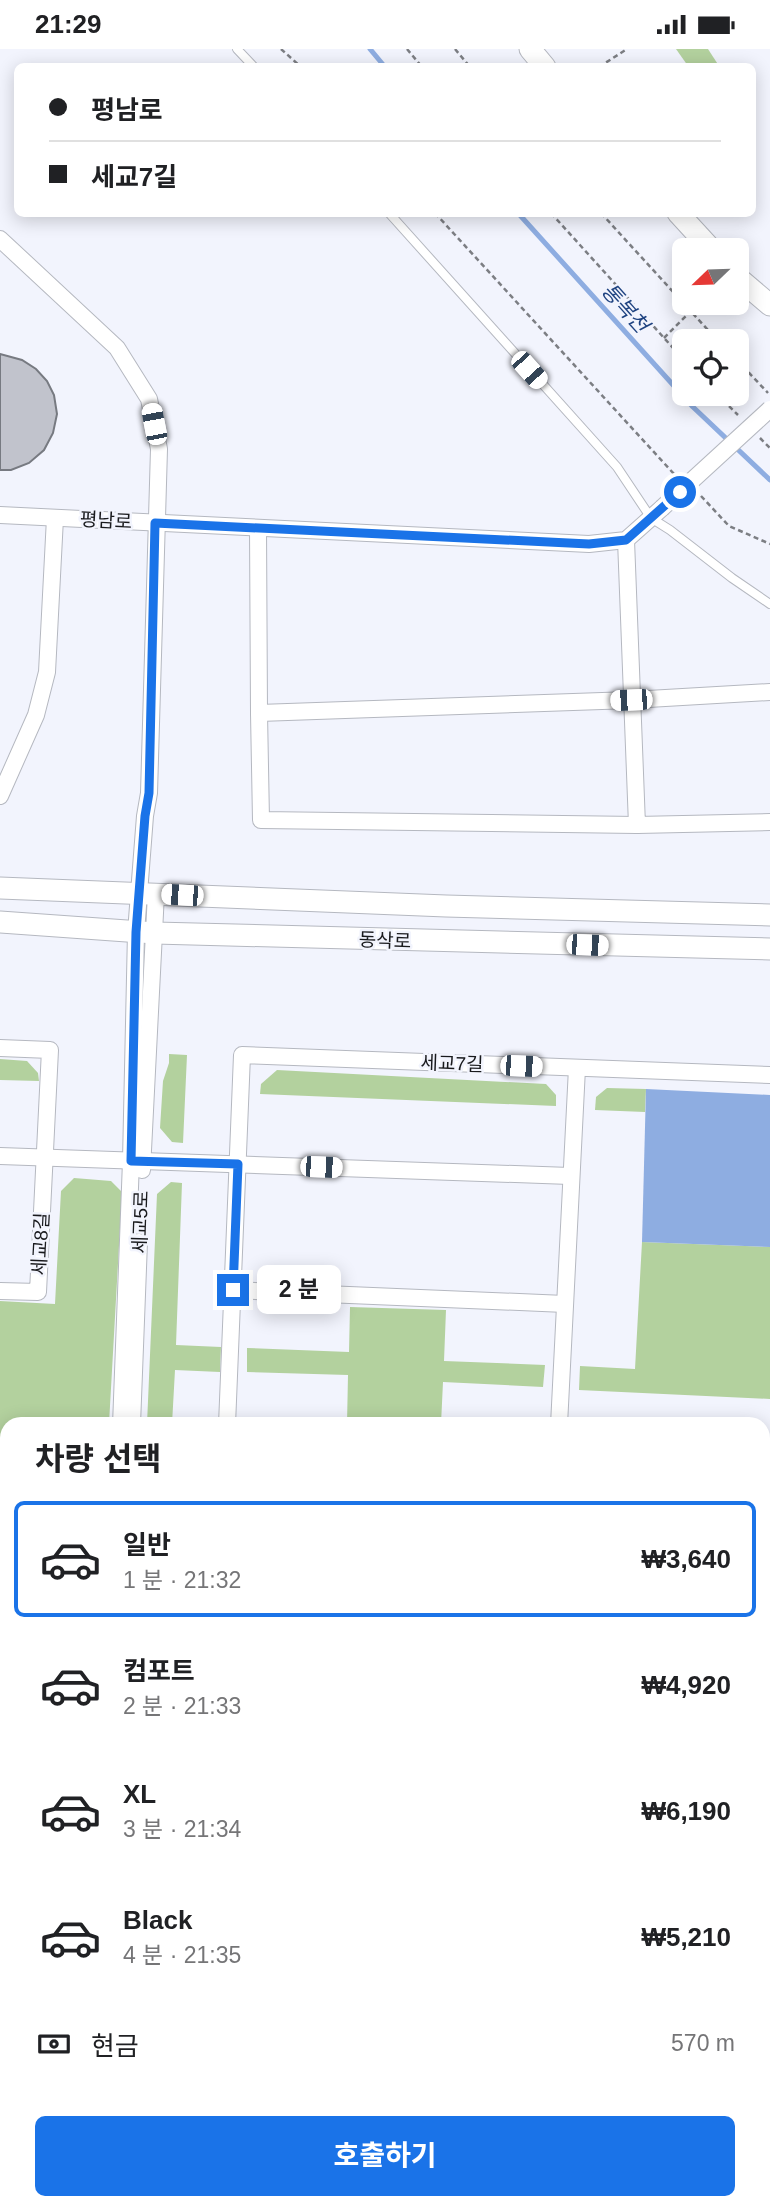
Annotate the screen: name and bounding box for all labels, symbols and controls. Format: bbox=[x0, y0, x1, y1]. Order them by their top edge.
text: 21:29 bbox=[35, 9, 102, 39]
text: 평남로 bbox=[91, 95, 163, 125]
text: 세교7길 bbox=[91, 162, 177, 192]
north arrow bbox=[672, 238, 749, 315]
map controls bbox=[672, 238, 749, 406]
water label: 통복천 bbox=[597, 278, 655, 339]
button: locate bbox=[672, 329, 749, 406]
car bbox=[508, 347, 551, 393]
car bbox=[140, 401, 169, 447]
route start bbox=[664, 476, 696, 508]
street label: 평남로 bbox=[79, 509, 133, 532]
car bbox=[610, 689, 653, 711]
car bbox=[161, 883, 204, 907]
street label: 동삭로 bbox=[358, 929, 412, 952]
car bbox=[566, 934, 609, 956]
street label: 세교7길 bbox=[420, 1052, 484, 1075]
car bbox=[500, 1055, 543, 1077]
car bbox=[300, 1156, 343, 1178]
street label: 세교5로 bbox=[129, 1190, 152, 1254]
street label: 세교8길 bbox=[28, 1212, 53, 1276]
callout: 2 분 bbox=[258, 1265, 342, 1315]
route end bbox=[217, 1274, 249, 1306]
text: 2 분 bbox=[279, 1276, 319, 1302]
text: 차량 선택 bbox=[35, 1441, 162, 1477]
icon: car bbox=[39, 1528, 102, 1591]
text: 일반 bbox=[123, 1530, 171, 1560]
text: ₩3,640 bbox=[641, 1544, 731, 1574]
text: 1 분 · 21:32 bbox=[123, 1567, 241, 1593]
icon: car bbox=[39, 1654, 102, 1717]
text: 컴포트 bbox=[123, 1656, 195, 1686]
text: ₩4,920 bbox=[641, 1670, 731, 1700]
text: 2 분 · 21:33 bbox=[123, 1693, 241, 1719]
text: XL bbox=[123, 1779, 156, 1809]
icon: car bbox=[39, 1780, 102, 1843]
text: ₩6,190 bbox=[641, 1796, 731, 1826]
text: 3 분 · 21:34 bbox=[123, 1816, 241, 1842]
text: Black bbox=[123, 1905, 192, 1935]
icon: car bbox=[39, 1906, 102, 1969]
text: ₩5,210 bbox=[641, 1922, 731, 1952]
text: 4 분 · 21:35 bbox=[123, 1942, 241, 1968]
icon: cash bbox=[35, 2025, 73, 2063]
text: 570 m bbox=[671, 2030, 735, 2056]
text: 현금 bbox=[91, 2031, 139, 2061]
button: 호출하기 bbox=[35, 2116, 735, 2196]

